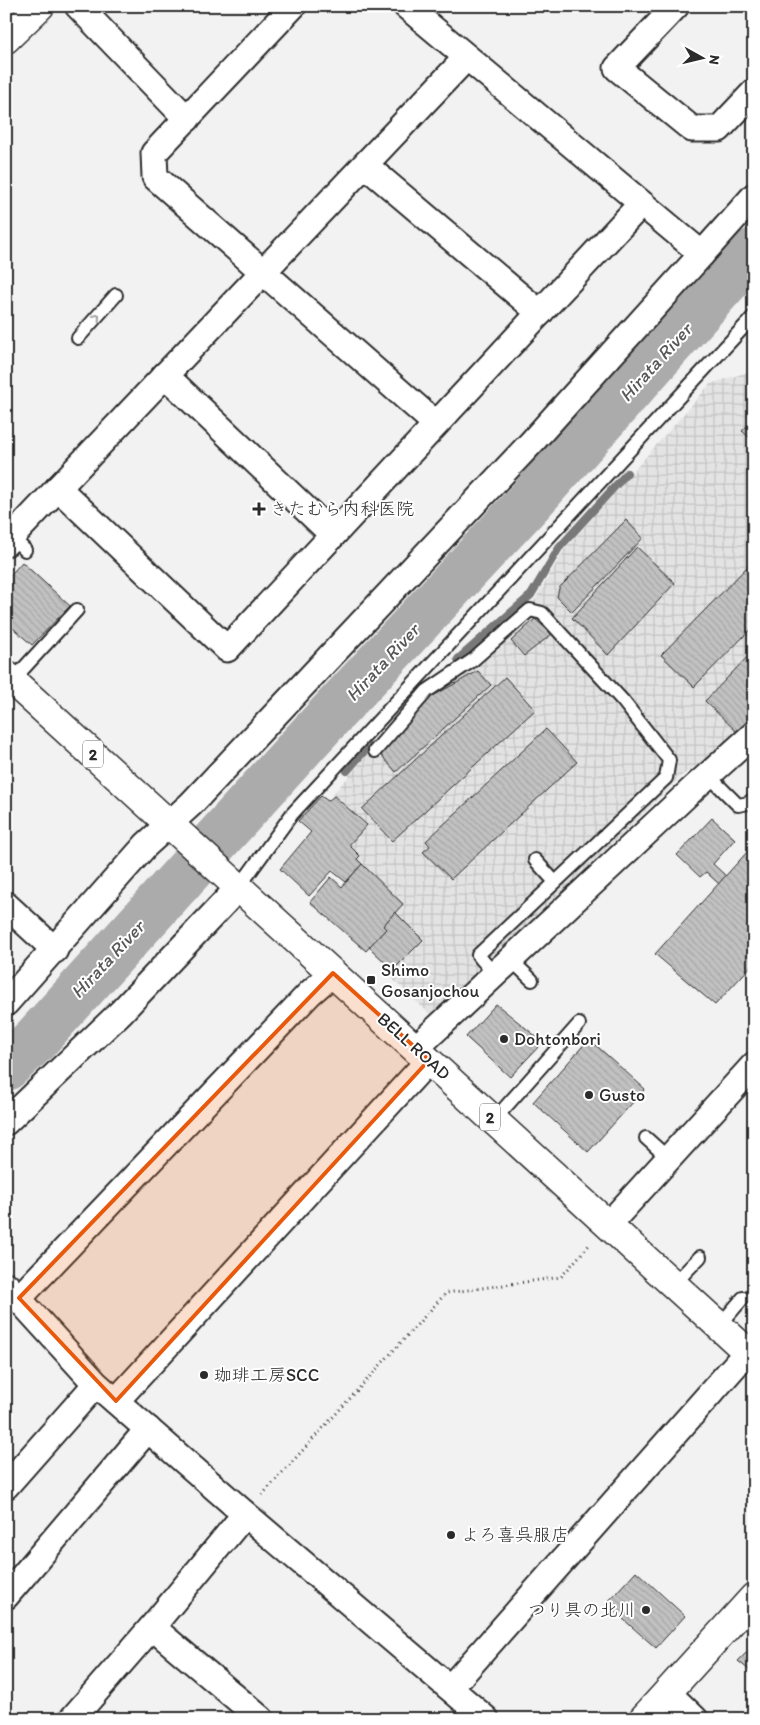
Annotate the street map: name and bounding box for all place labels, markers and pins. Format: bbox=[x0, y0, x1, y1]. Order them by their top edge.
place label: きたむら内科医院 bbox=[270, 498, 414, 520]
marker: きたむら内科医院 bbox=[252, 502, 266, 516]
place label: Shimo Gosanjochou bbox=[381, 959, 480, 1002]
marker: Shimo Gosanjochou bbox=[365, 974, 377, 986]
place label: Dohtonbori bbox=[514, 1028, 601, 1050]
marker: Dohtonbori bbox=[498, 1033, 510, 1045]
place label: Gusto bbox=[599, 1084, 645, 1106]
marker: Gusto bbox=[583, 1089, 595, 1101]
place label: 珈琲工房SCC bbox=[214, 1364, 319, 1386]
marker: 珈琲工房SCC bbox=[198, 1369, 210, 1381]
place label: よろ喜呉服店 bbox=[461, 1524, 569, 1546]
marker: よろ喜呉服店 bbox=[445, 1529, 457, 1541]
place label: つり具の北川 bbox=[528, 1599, 636, 1621]
marker: つり具の北川 bbox=[640, 1604, 652, 1616]

